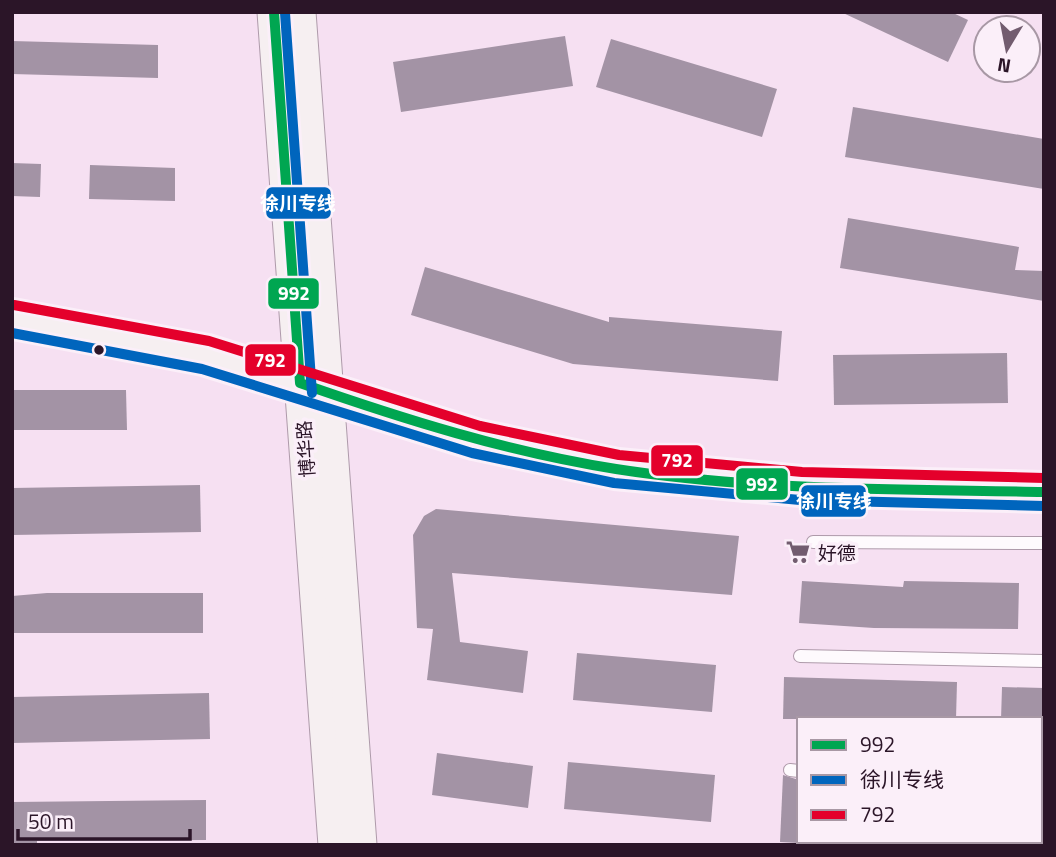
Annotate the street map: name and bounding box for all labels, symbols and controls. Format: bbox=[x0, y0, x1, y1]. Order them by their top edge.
north arrow bbox=[972, 14, 1042, 84]
text: N bbox=[995, 51, 1013, 82]
line badge: 徐川专线 bbox=[265, 186, 332, 220]
text: 徐川专线 bbox=[260, 188, 336, 217]
line badge: 992 bbox=[267, 277, 320, 310]
text: 992 bbox=[278, 278, 310, 307]
unlabelled marker bbox=[92, 343, 106, 357]
line badge: 792 bbox=[244, 343, 297, 377]
text: 792 bbox=[254, 345, 286, 374]
street label: 博华路 bbox=[289, 420, 321, 478]
line badge: 792 bbox=[650, 444, 704, 477]
text: 792 bbox=[661, 445, 693, 474]
line badge: 992 bbox=[735, 467, 789, 501]
text: 992 bbox=[746, 469, 778, 498]
line badge: 徐川专线 bbox=[800, 484, 867, 518]
text: 徐川专线 bbox=[796, 486, 872, 515]
supermarket icon: 好德 bbox=[784, 538, 812, 566]
place label: 好德 bbox=[818, 538, 856, 567]
legend bbox=[797, 717, 1042, 843]
text: 992 bbox=[860, 728, 895, 760]
text: 徐川专线 bbox=[860, 763, 944, 795]
scale bar bbox=[18, 798, 189, 842]
text: 792 bbox=[860, 798, 895, 830]
text: 50 m bbox=[28, 805, 74, 837]

